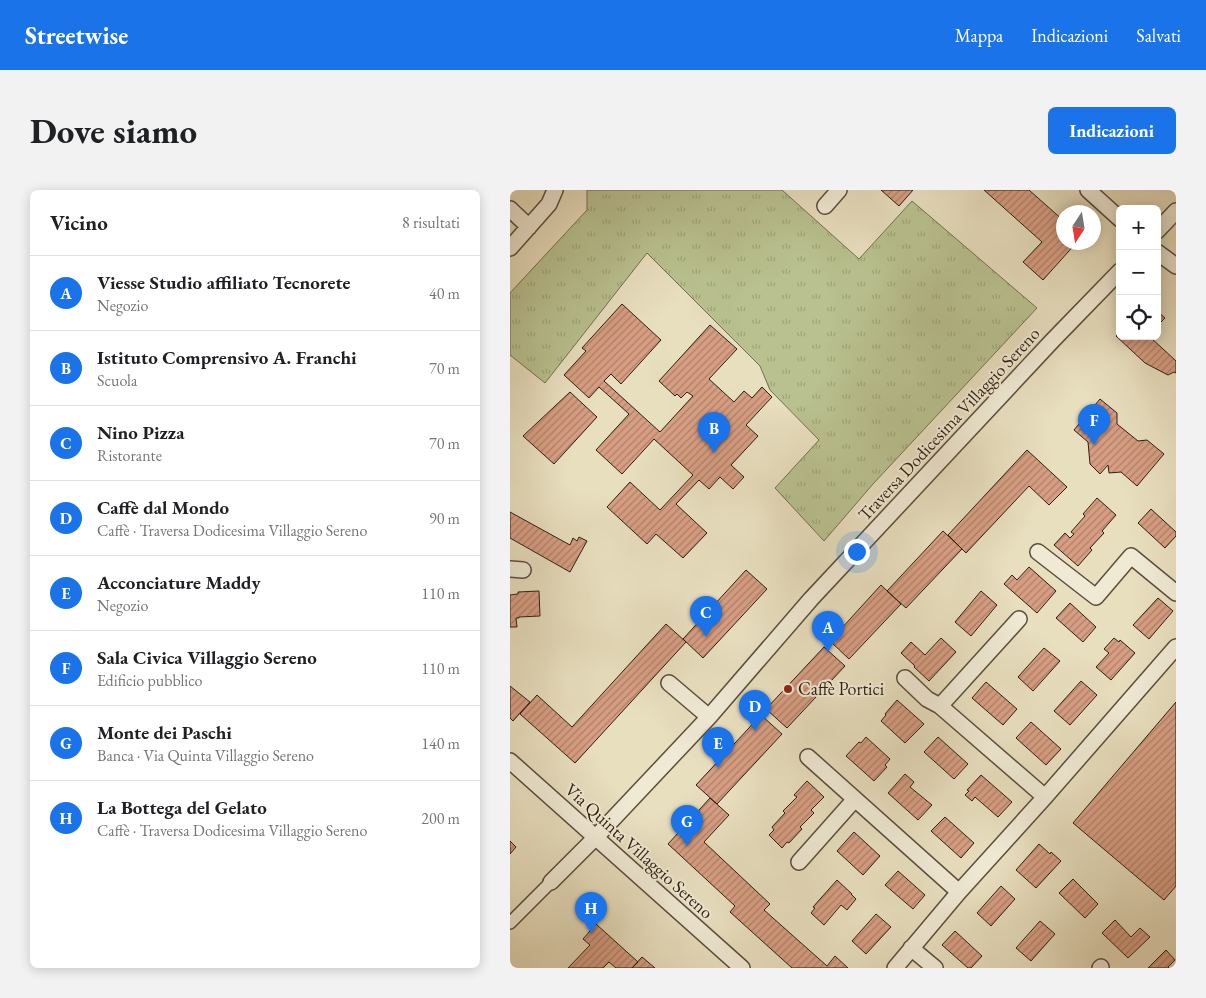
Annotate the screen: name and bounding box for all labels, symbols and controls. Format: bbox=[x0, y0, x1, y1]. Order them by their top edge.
text: Streetwise bbox=[25, 20, 128, 51]
text: Mappa bbox=[955, 24, 1003, 47]
text: Indicazioni bbox=[1031, 24, 1108, 47]
text: Salvati bbox=[1136, 24, 1181, 47]
button: Indicazioni bbox=[1048, 107, 1176, 154]
text: Dove siamo bbox=[30, 108, 197, 153]
north arrow bbox=[1056, 205, 1101, 250]
map controls bbox=[1116, 205, 1161, 340]
button: + bbox=[1116, 205, 1161, 250]
text: Vicino bbox=[50, 209, 108, 236]
text: 8 risultati bbox=[402, 212, 460, 233]
button: − bbox=[1116, 250, 1161, 295]
text: Viesse Studio affiliato Tecnorete bbox=[97, 270, 350, 295]
text: A bbox=[60, 283, 72, 304]
text: 40 m bbox=[429, 283, 460, 304]
text: Negozio bbox=[97, 295, 148, 316]
button: locate bbox=[1116, 295, 1161, 340]
street label: Traversa Dodicesima Villaggio Sereno bbox=[853, 322, 1045, 525]
text: Istituto Comprensivo A. Franchi bbox=[97, 345, 357, 370]
text: B bbox=[61, 358, 71, 379]
text: 70 m bbox=[429, 358, 460, 379]
text: Scuola bbox=[97, 370, 137, 391]
pin: F bbox=[1078, 404, 1110, 445]
pin: B bbox=[698, 412, 730, 453]
text: Nino Pizza bbox=[97, 420, 184, 445]
text: C bbox=[60, 433, 72, 454]
text: 70 m bbox=[429, 433, 460, 454]
text: Ristorante bbox=[97, 445, 162, 466]
text: Caffè dal Mondo bbox=[97, 495, 229, 520]
text: D bbox=[60, 508, 72, 529]
text: 90 m bbox=[429, 508, 460, 529]
text: Caffè · Traversa Dodicesima Villaggio Sereno bbox=[97, 520, 367, 541]
your location bbox=[844, 539, 870, 565]
text: Acconciature Maddy bbox=[97, 570, 261, 595]
text: E bbox=[61, 583, 71, 604]
text: 110 m bbox=[421, 583, 460, 604]
text: Negozio bbox=[97, 595, 148, 616]
pin: C bbox=[690, 596, 722, 637]
pin: A bbox=[812, 611, 844, 652]
text: Sala Civica Villaggio Sereno bbox=[97, 645, 317, 670]
text: F bbox=[62, 658, 70, 679]
text: 110 m bbox=[421, 658, 460, 679]
text: Edificio pubblico bbox=[97, 670, 202, 691]
place label: Caffè Portici bbox=[798, 677, 885, 700]
marker: Caffè Portici bbox=[782, 683, 794, 695]
pin: D bbox=[739, 690, 771, 731]
text: Monte dei Paschi bbox=[97, 720, 232, 745]
pin: E bbox=[702, 727, 734, 768]
text: G bbox=[60, 733, 72, 754]
text: 140 m bbox=[421, 733, 460, 754]
text: Banca · Via Quinta Villaggio Sereno bbox=[97, 745, 314, 766]
street label: Via Quinta Villaggio Sereno bbox=[560, 778, 718, 923]
text: La Bottega del Gelato bbox=[97, 795, 267, 820]
pin: G bbox=[671, 805, 703, 846]
text: H bbox=[60, 808, 72, 829]
text: 200 m bbox=[421, 808, 460, 829]
text: Caffè · Traversa Dodicesima Villaggio Sereno bbox=[97, 820, 367, 841]
pin: H bbox=[575, 892, 607, 933]

